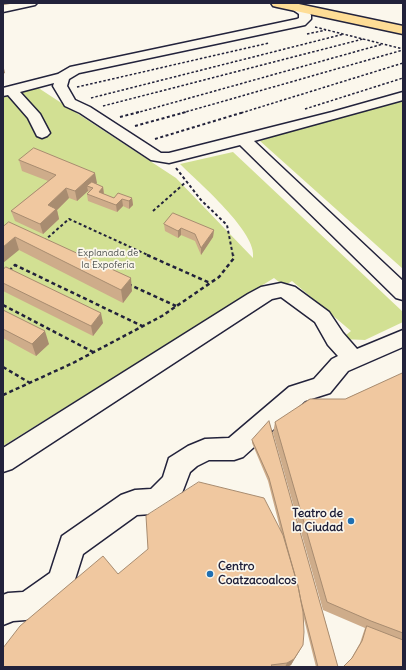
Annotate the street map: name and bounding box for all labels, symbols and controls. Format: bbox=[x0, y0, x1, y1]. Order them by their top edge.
park label: Explanada de la Expoferia bbox=[77, 247, 139, 270]
place label: Teatro de la Ciudad bbox=[292, 507, 343, 535]
marker: Teatro de la Ciudad bbox=[346, 516, 356, 526]
place label: Centro Coatzacoalcos bbox=[218, 560, 296, 588]
marker: Centro Coatzacoalcos bbox=[205, 569, 215, 579]

